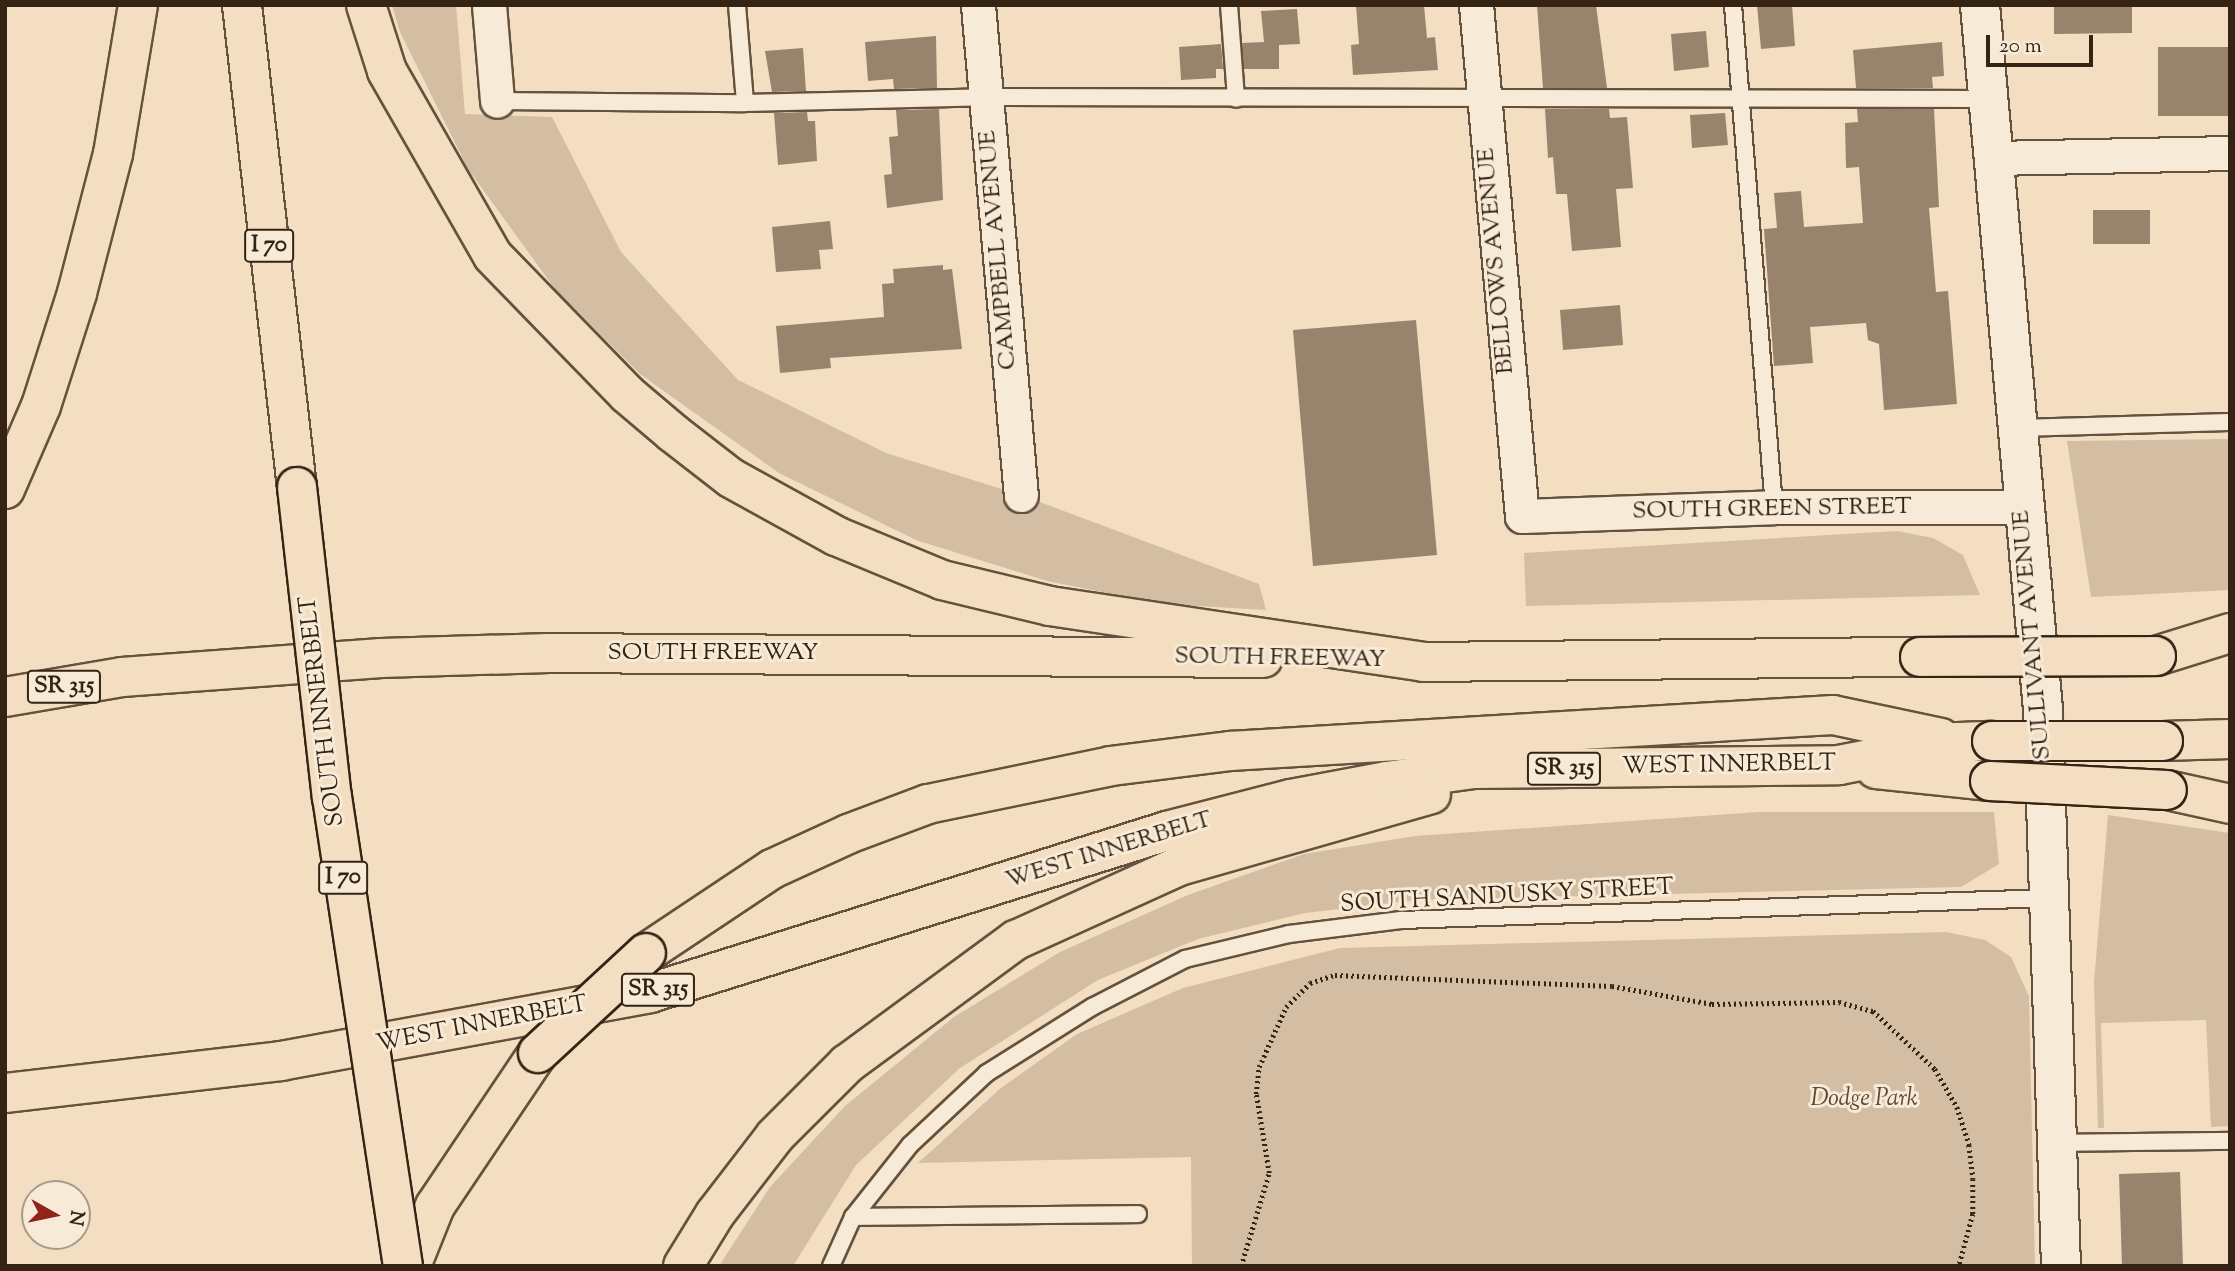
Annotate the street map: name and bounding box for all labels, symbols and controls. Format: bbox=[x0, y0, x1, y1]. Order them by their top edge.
scale bar bbox=[1990, 21, 2097, 65]
text: 20 m bbox=[1999, 32, 2042, 62]
street label: CAMPBELL AVENUE bbox=[974, 129, 1024, 371]
street label: BELLOWS AVENUE bbox=[1473, 147, 1521, 375]
road number: I 70 bbox=[243, 227, 295, 266]
street label: SOUTH GREEN STREET bbox=[1632, 493, 1912, 527]
street label: SULLIVANT AVENUE bbox=[2008, 509, 2058, 761]
street label: SOUTH INNERBELT bbox=[295, 594, 351, 828]
street label: SOUTH FREEWAY bbox=[607, 640, 819, 668]
street label: SOUTH FREEWAY bbox=[1174, 643, 1386, 675]
road number: SR 315 bbox=[25, 667, 102, 706]
road number: SR 315 bbox=[1526, 750, 1602, 789]
street label: WEST INNERBELT bbox=[1622, 750, 1836, 782]
street label: WEST INNERBELT bbox=[1002, 806, 1216, 896]
road number: I 70 bbox=[317, 858, 369, 898]
street label: SOUTH SANDUSKY STREET bbox=[1340, 874, 1674, 920]
road number: SR 315 bbox=[620, 970, 696, 1009]
street label: WEST INNERBELT bbox=[374, 990, 590, 1060]
park label: Dodge Park bbox=[1810, 1086, 1918, 1114]
north arrow bbox=[21, 1180, 91, 1250]
text: N bbox=[61, 1208, 90, 1228]

